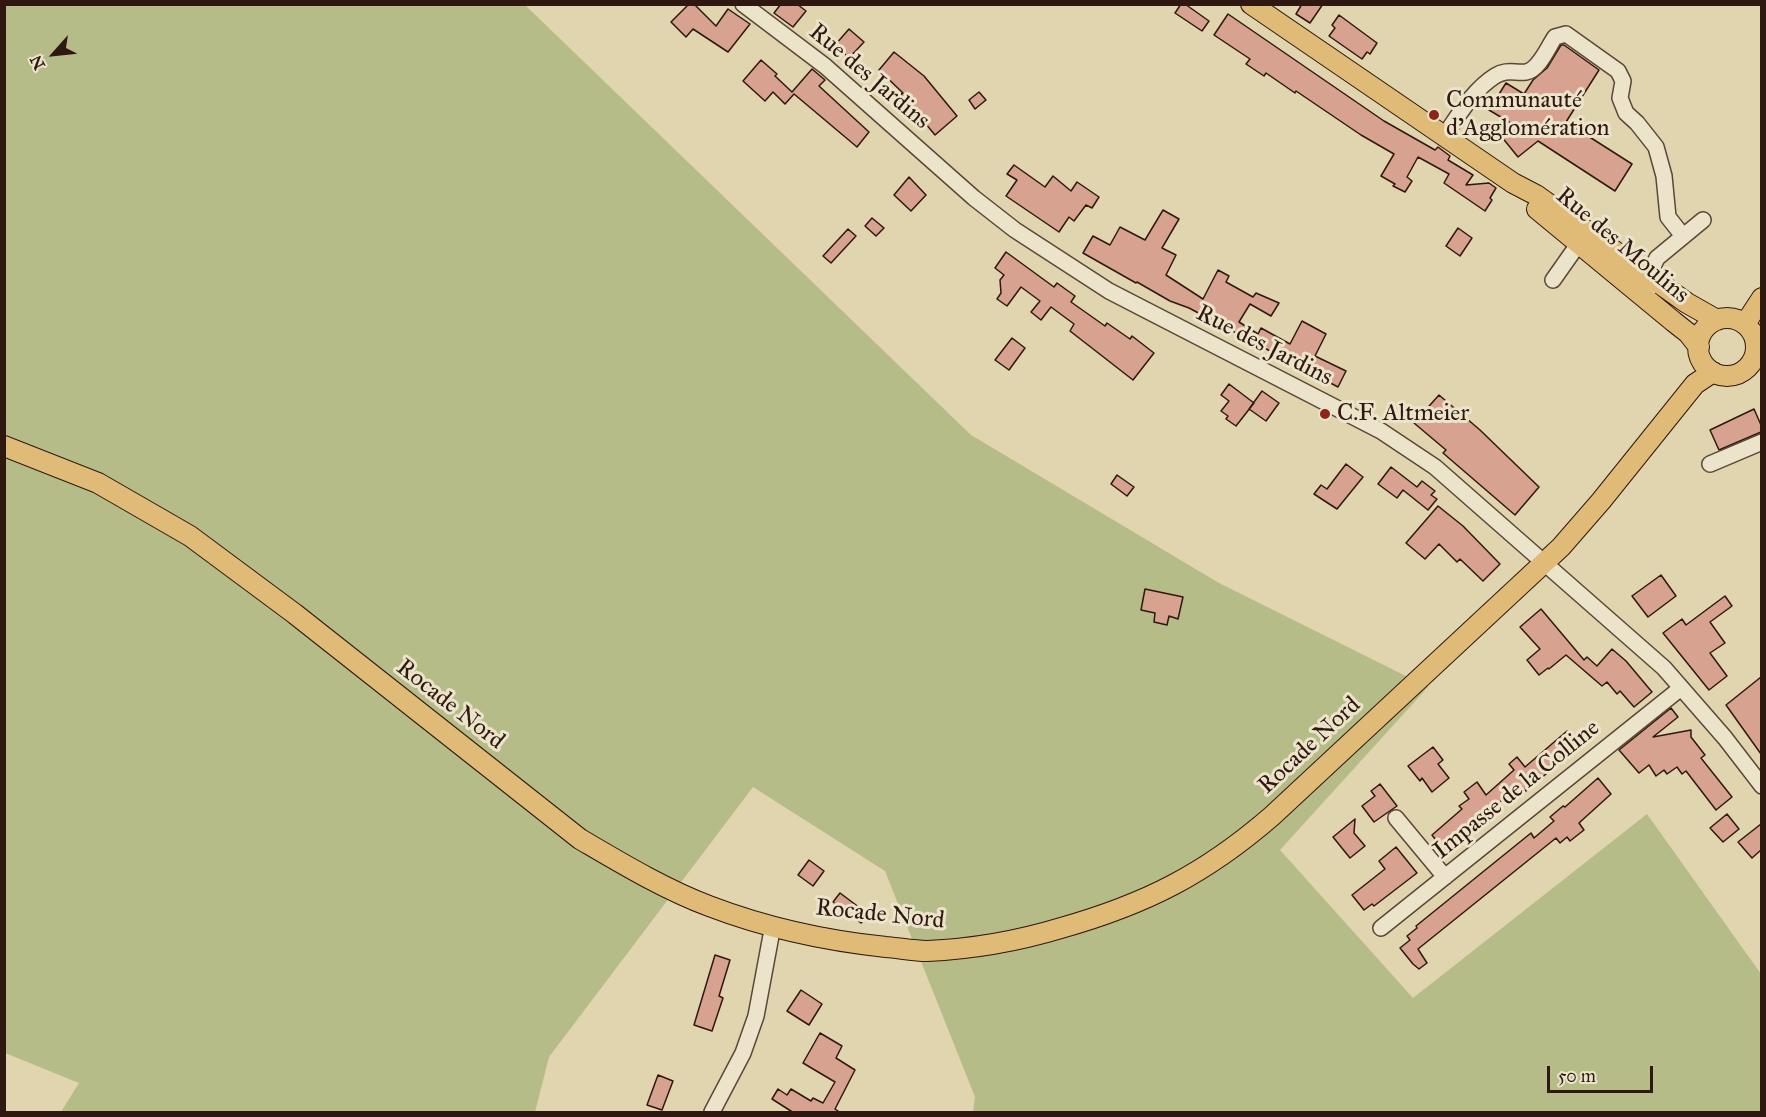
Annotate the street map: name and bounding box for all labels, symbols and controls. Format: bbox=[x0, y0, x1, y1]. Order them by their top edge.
street label: Rue des Jardins bbox=[803, 18, 935, 136]
north arrow bbox=[24, 24, 84, 84]
text: N bbox=[26, 52, 49, 73]
place label: Communauté d’Agglomération bbox=[1446, 87, 1610, 143]
marker: Communauté d’Agglomération bbox=[1427, 108, 1441, 122]
street label: Rue des Moulins bbox=[1550, 182, 1694, 310]
street label: Rue des Jardins bbox=[1191, 299, 1337, 393]
place label: C.F. Altmeier bbox=[1337, 400, 1469, 428]
marker: C.F. Altmeier bbox=[1318, 407, 1332, 421]
street label: Rocade Nord bbox=[390, 654, 510, 756]
street label: Rocade Nord bbox=[1253, 691, 1367, 801]
street label: Impasse de la Colline bbox=[1428, 714, 1606, 866]
street label: Rocade Nord bbox=[814, 894, 946, 936]
scale bar bbox=[1550, 1054, 1656, 1092]
text: 50 m bbox=[1558, 1065, 1596, 1087]

